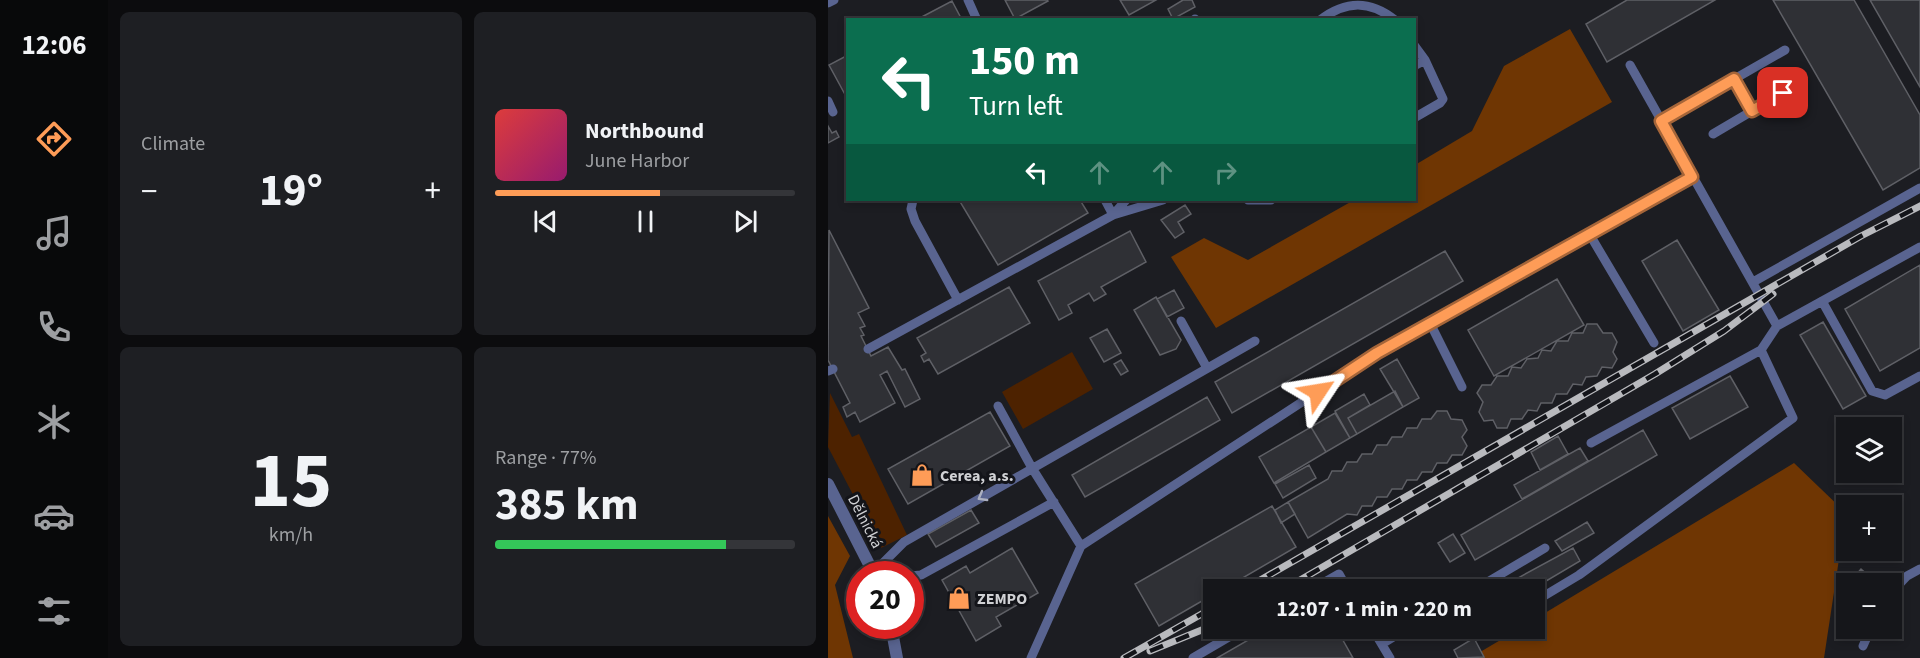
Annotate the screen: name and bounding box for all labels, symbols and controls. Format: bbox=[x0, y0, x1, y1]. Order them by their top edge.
text: 12:06 bbox=[21, 26, 87, 65]
text: 150 m bbox=[969, 31, 1080, 91]
icon: left bbox=[870, 42, 948, 120]
pin bbox=[1757, 67, 1808, 118]
icon: arrive bbox=[1766, 76, 1799, 109]
text: Turn left bbox=[969, 87, 1063, 126]
text: Northbound bbox=[585, 115, 704, 147]
icon: directions bbox=[33, 118, 75, 160]
text: Climate bbox=[141, 130, 205, 158]
text: June Harbor bbox=[585, 147, 689, 175]
icon: left bbox=[1020, 156, 1053, 189]
icon: ahead bbox=[1083, 156, 1116, 189]
icon: ahead bbox=[1146, 156, 1179, 189]
icon: right bbox=[1209, 156, 1242, 189]
text: 19° bbox=[259, 159, 323, 223]
text: − bbox=[141, 168, 157, 215]
text: + bbox=[425, 168, 441, 215]
icon: previous bbox=[529, 205, 562, 238]
icon: pause bbox=[629, 205, 662, 238]
icon: next bbox=[729, 205, 762, 238]
icon: music bbox=[33, 212, 75, 254]
icon: phone bbox=[33, 306, 75, 348]
position arrow bbox=[1286, 360, 1350, 424]
icon: climate bbox=[33, 401, 75, 443]
map controls bbox=[1836, 417, 1902, 639]
button: layers bbox=[1836, 417, 1902, 483]
text: 15 bbox=[250, 426, 332, 537]
text: Range · 77% bbox=[495, 444, 596, 472]
shop icon: Cerea, a.s. bbox=[909, 462, 935, 488]
place label: Cerea, a.s. bbox=[940, 465, 1013, 487]
text: 385 km bbox=[495, 473, 639, 537]
one-way arrow bbox=[977, 490, 988, 501]
street label: Dělnická bbox=[842, 491, 888, 552]
icon: car bbox=[33, 495, 75, 537]
button: + bbox=[1836, 495, 1902, 561]
text: km/h bbox=[269, 521, 313, 549]
speed limit sign: 20 bbox=[846, 561, 924, 639]
button: − bbox=[1836, 573, 1902, 639]
shop icon: ZEMPO bbox=[946, 585, 972, 611]
place label: ZEMPO bbox=[977, 588, 1027, 610]
icon: filters bbox=[33, 590, 75, 632]
text: 12:07 · 1 min · 220 m bbox=[1276, 593, 1472, 625]

